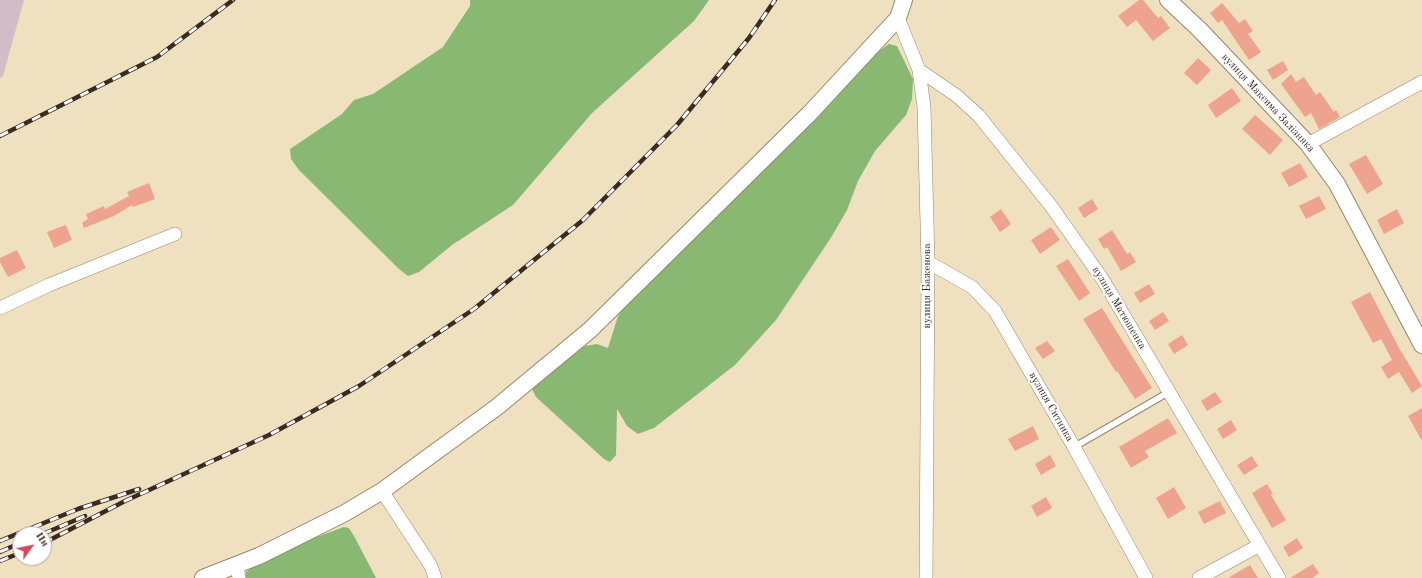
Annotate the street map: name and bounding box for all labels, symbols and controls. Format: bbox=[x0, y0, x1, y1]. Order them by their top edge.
street label: вулиця Максима Залізняка bbox=[1219, 51, 1317, 155]
street label: вулиця Баженова bbox=[920, 243, 934, 329]
street label: вулиця Матюшенка bbox=[1089, 264, 1149, 352]
street label: вулиця Ситника bbox=[1026, 370, 1076, 444]
north arrow bbox=[12, 526, 52, 566]
text: Пн bbox=[33, 530, 50, 549]

